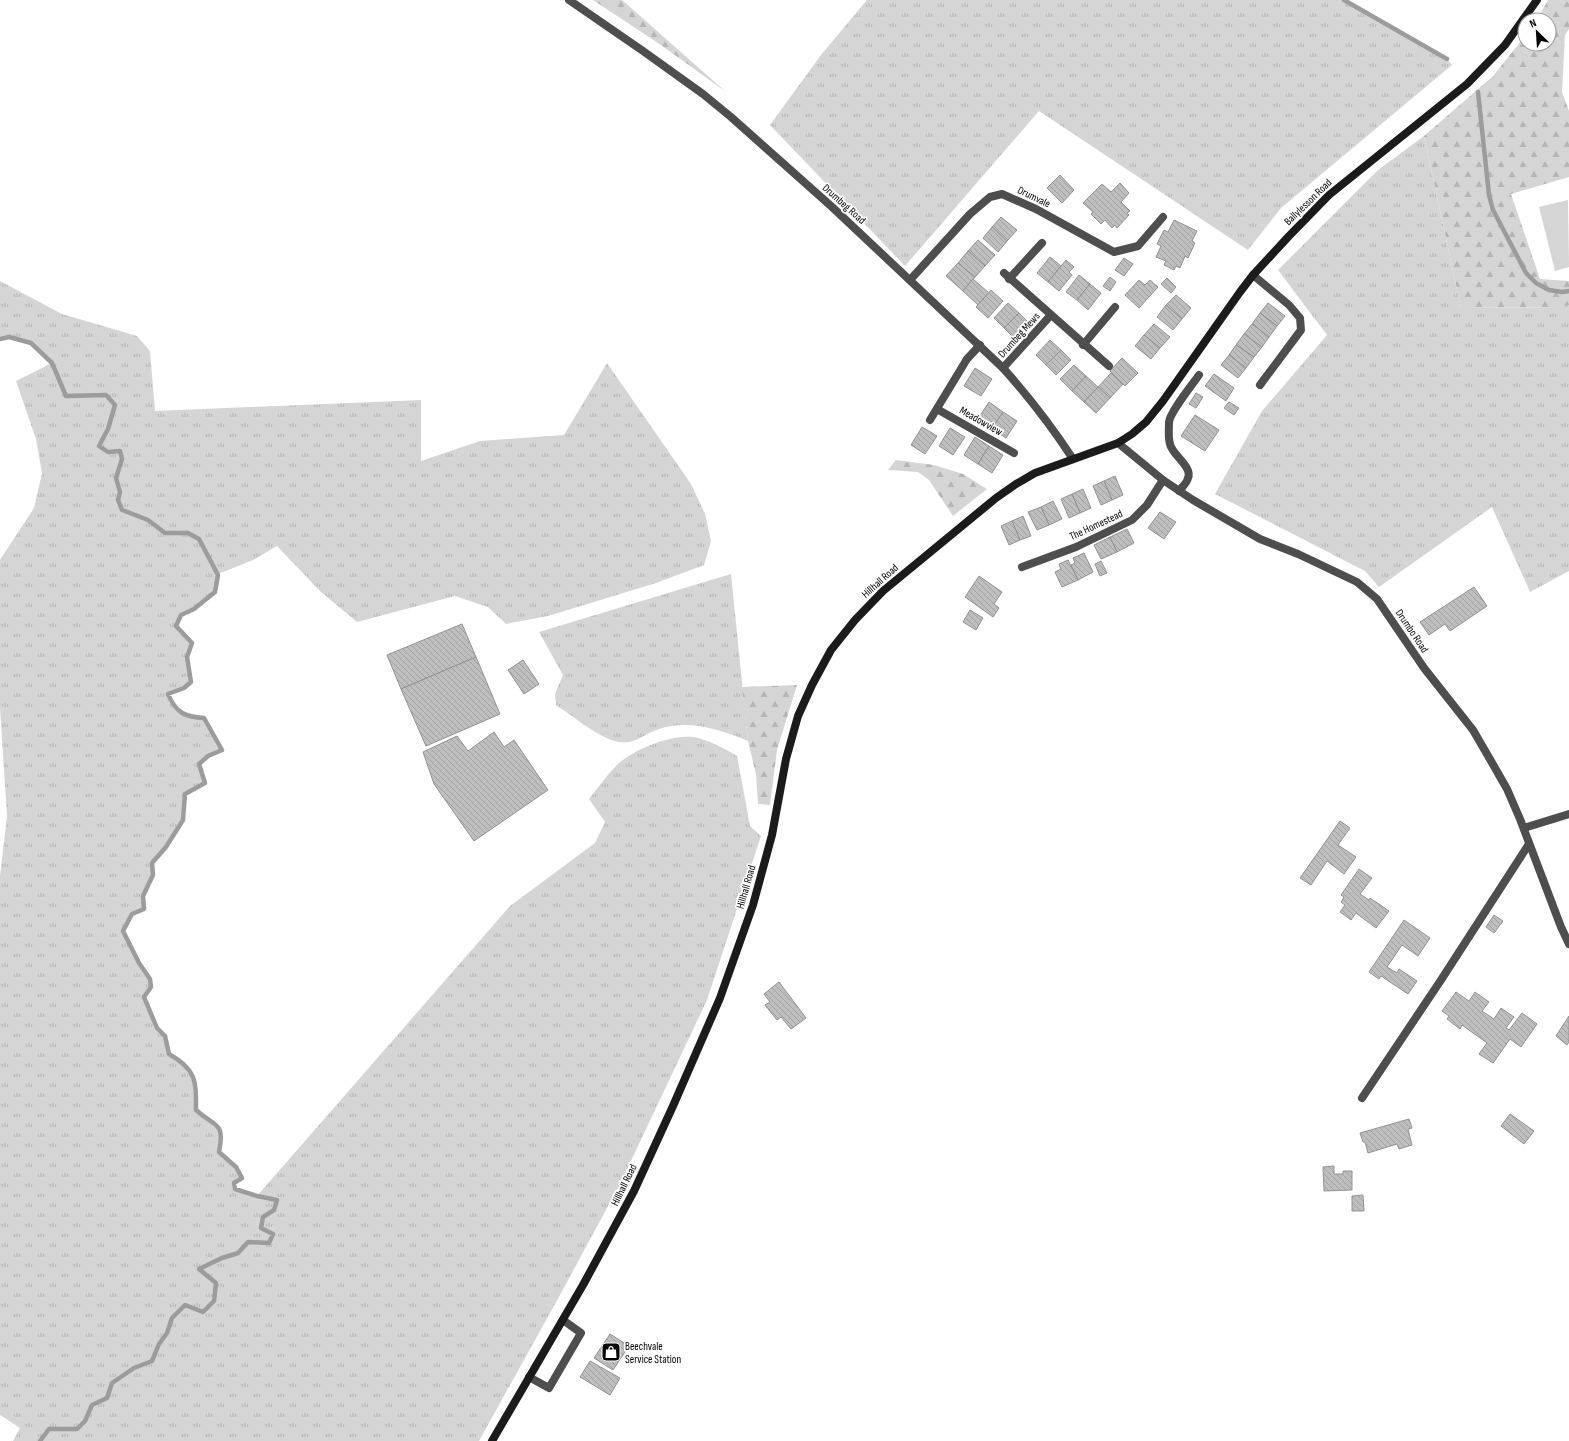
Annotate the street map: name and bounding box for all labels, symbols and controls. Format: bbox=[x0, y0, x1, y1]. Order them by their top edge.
north arrow bbox=[1517, 12, 1557, 52]
text: N bbox=[1528, 16, 1539, 31]
street label: Ballylesson Road bbox=[1282, 176, 1335, 228]
street label: Drumbeg Road bbox=[820, 181, 869, 227]
street label: Drumvale bbox=[1015, 183, 1053, 211]
street label: Drumbeg Mews bbox=[995, 310, 1043, 360]
street label: Meadowview bbox=[957, 404, 1005, 438]
street label: The Homestead bbox=[1067, 507, 1125, 543]
street label: Hillhall Road bbox=[859, 561, 901, 601]
street label: Drumbo Road bbox=[1393, 607, 1431, 655]
street label: Hillhall Road bbox=[734, 863, 759, 910]
street label: Hillhall Road bbox=[608, 1162, 640, 1208]
place label: Beechvale Service Station bbox=[625, 1340, 681, 1366]
shop icon: Beechvale Service Station bbox=[600, 1341, 622, 1363]

